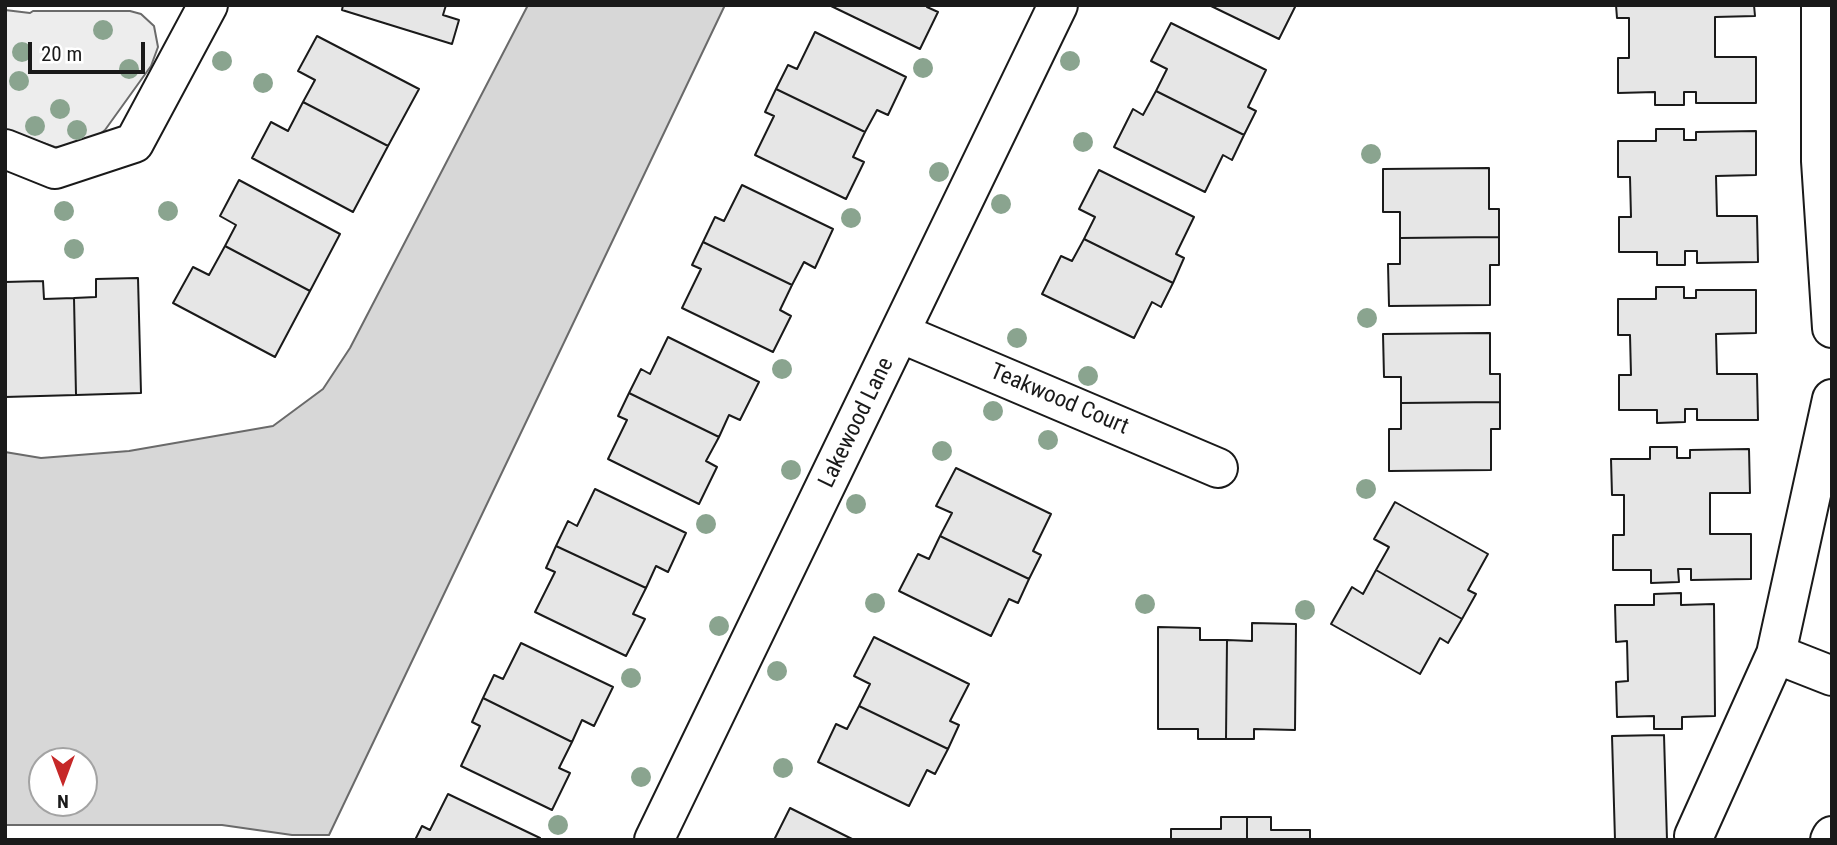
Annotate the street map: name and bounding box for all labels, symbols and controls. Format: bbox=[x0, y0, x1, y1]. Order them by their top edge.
scale bar bbox=[32, 28, 149, 72]
text: 20 m bbox=[41, 42, 82, 66]
street label: Lakewood Lane bbox=[814, 353, 900, 493]
street label: Teakwood Court bbox=[986, 358, 1132, 442]
north arrow bbox=[28, 747, 98, 817]
text: N bbox=[57, 790, 69, 813]

